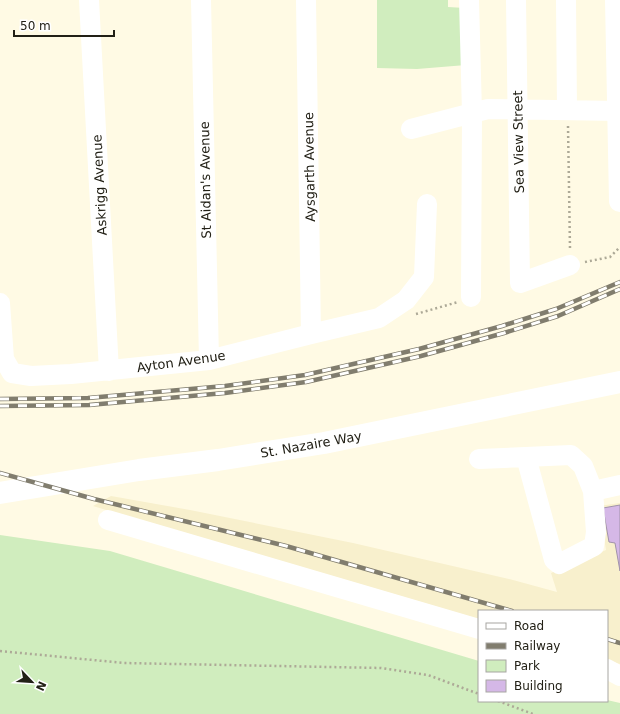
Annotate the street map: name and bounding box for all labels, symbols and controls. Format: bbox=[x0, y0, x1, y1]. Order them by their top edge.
scale bar bbox=[14, 12, 114, 38]
text: 50 m bbox=[20, 19, 51, 33]
street label: Sea View Street bbox=[510, 90, 527, 194]
street label: Aysgarth Avenue bbox=[301, 112, 318, 222]
street label: St Aidan's Avenue bbox=[197, 121, 214, 239]
street label: Askrigg Avenue bbox=[89, 134, 110, 236]
street label: Ayton Avenue bbox=[136, 348, 226, 375]
street label: St. Nazaire Way bbox=[259, 428, 363, 461]
legend bbox=[478, 610, 608, 702]
text: Road bbox=[514, 619, 544, 633]
text: Railway bbox=[514, 639, 560, 653]
text: Park bbox=[514, 659, 540, 673]
north arrow bbox=[12, 662, 52, 702]
text: N bbox=[33, 679, 48, 693]
text: Building bbox=[514, 679, 563, 693]

